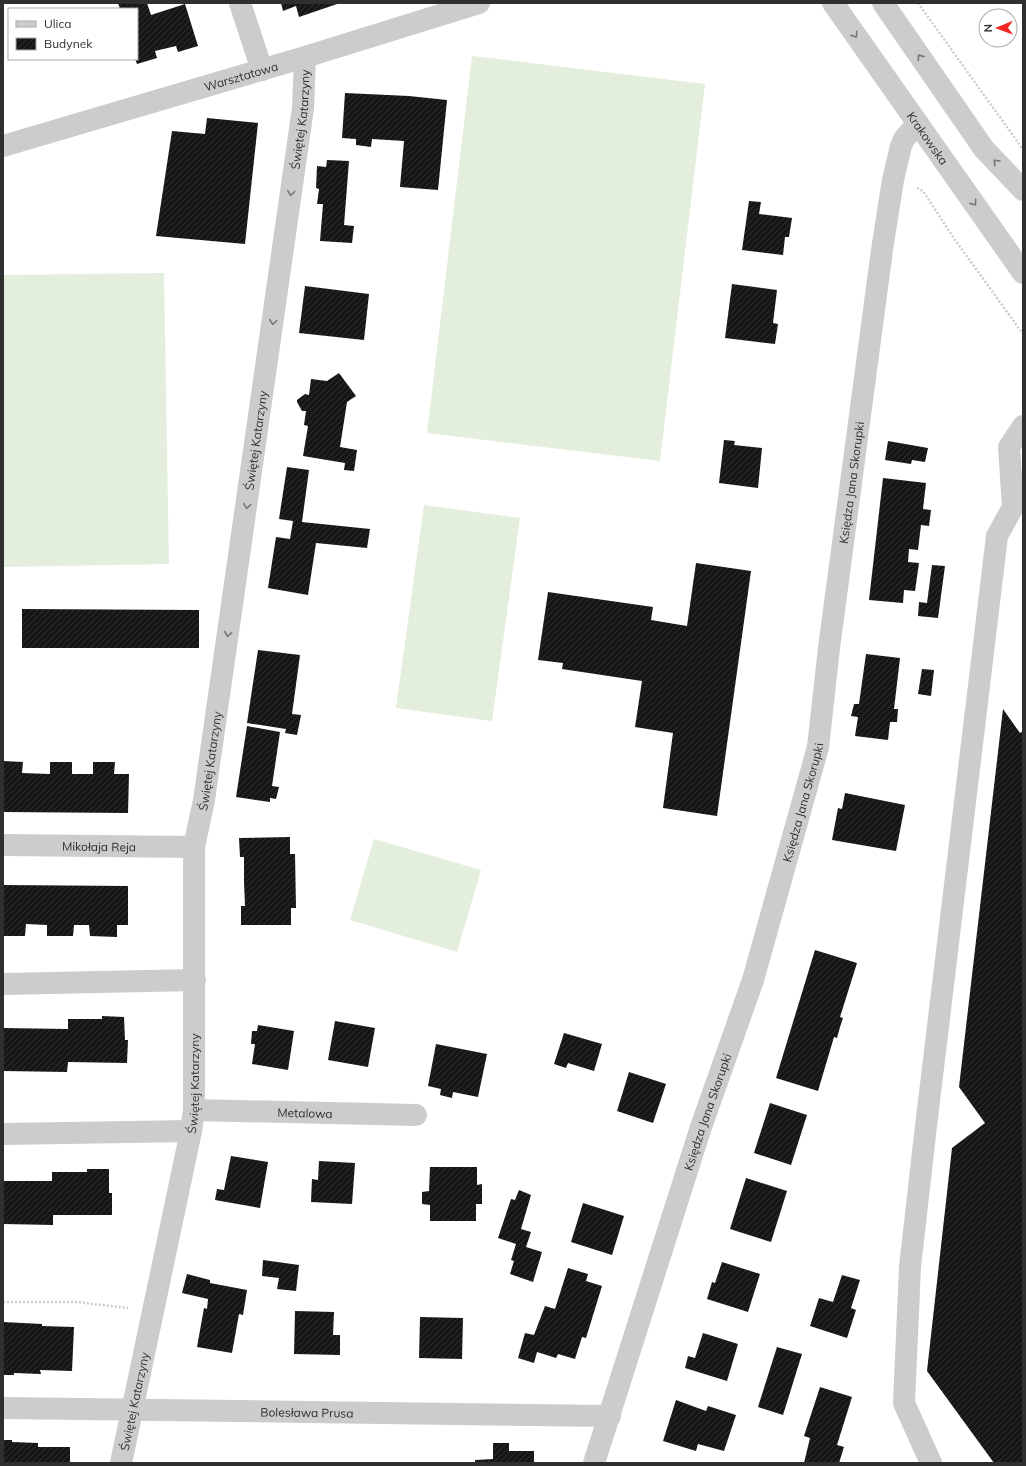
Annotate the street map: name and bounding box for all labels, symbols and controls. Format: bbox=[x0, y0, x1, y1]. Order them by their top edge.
legend bbox=[8, 8, 138, 60]
north arrow bbox=[978, 8, 1018, 48]
text: Ulica bbox=[44, 16, 72, 31]
text: N bbox=[981, 24, 995, 32]
one-way arrow bbox=[850, 31, 858, 38]
text: Budynek bbox=[44, 36, 93, 51]
one-way arrow bbox=[918, 54, 925, 61]
street label: Warsztatowa bbox=[202, 58, 280, 94]
street label: Świętej Katarzyny bbox=[287, 69, 312, 170]
street label: Krakowska bbox=[904, 108, 952, 167]
one-way arrow bbox=[994, 159, 1001, 166]
one-way arrow bbox=[287, 190, 296, 196]
one-way arrow bbox=[969, 199, 977, 206]
one-way arrow bbox=[269, 319, 278, 325]
street label: Świętej Katarzyny bbox=[241, 389, 270, 491]
street label: Księdza Jana Skorupki bbox=[835, 420, 867, 544]
one-way arrow bbox=[243, 503, 252, 509]
one-way arrow bbox=[224, 631, 233, 638]
street label: Świętej Katarzyny bbox=[194, 710, 224, 812]
street label: Księdza Jana Skorupki bbox=[779, 742, 826, 864]
street label: Mikołaja Reja bbox=[62, 838, 136, 854]
street label: Świętej Katarzyny bbox=[183, 1033, 202, 1135]
street label: Księdza Jana Skorupki bbox=[680, 1051, 734, 1172]
street label: Metalowa bbox=[277, 1104, 333, 1121]
street label: Świętej Katarzyny bbox=[116, 1350, 152, 1452]
street label: Bolesława Prusa bbox=[260, 1404, 354, 1420]

